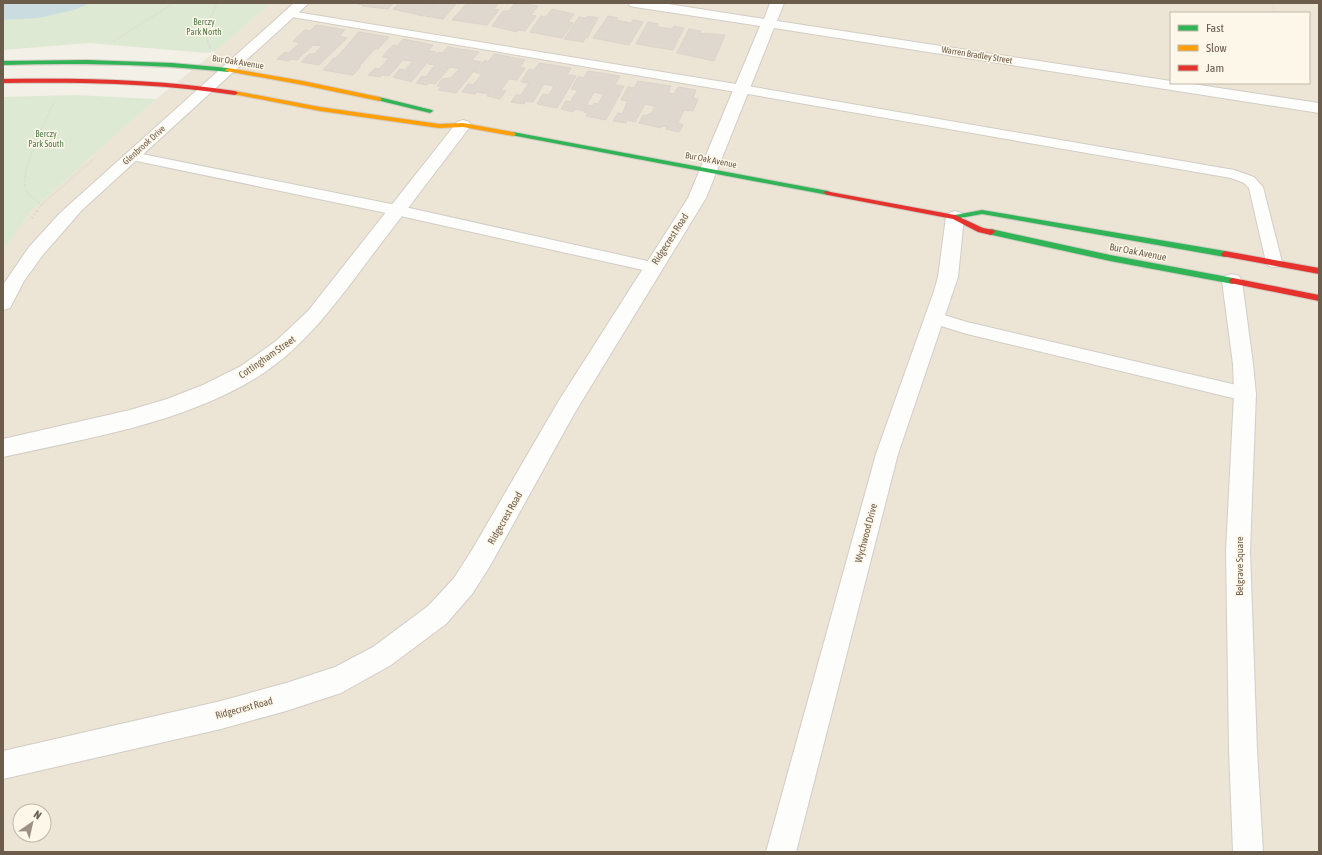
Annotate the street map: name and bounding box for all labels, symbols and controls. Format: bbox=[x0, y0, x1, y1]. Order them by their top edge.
legend bbox=[1170, 12, 1310, 84]
park label: Berczy Park North bbox=[186, 17, 222, 37]
text: Fast bbox=[1206, 21, 1224, 35]
text: Slow bbox=[1206, 41, 1227, 55]
street label: Warren Bradley Street bbox=[941, 44, 1014, 66]
street label: Bur Oak Avenue bbox=[212, 53, 264, 71]
text: Jam bbox=[1206, 61, 1224, 75]
street label: Glenbrook Drive bbox=[121, 123, 167, 167]
park label: Berczy Park South bbox=[28, 129, 64, 149]
street label: Bur Oak Avenue bbox=[684, 150, 738, 170]
street label: Ridgecrest Road bbox=[649, 211, 691, 267]
street label: Bur Oak Avenue bbox=[1109, 241, 1168, 263]
street label: Cottingham Street bbox=[237, 333, 297, 381]
street label: Ridgecrest Road bbox=[486, 490, 525, 546]
street label: Wychwood Drive bbox=[853, 502, 879, 564]
street label: Belgrave Square bbox=[1234, 536, 1245, 596]
street label: Ridgecrest Road bbox=[214, 695, 274, 721]
north arrow bbox=[12, 803, 52, 843]
text: N bbox=[32, 808, 44, 822]

